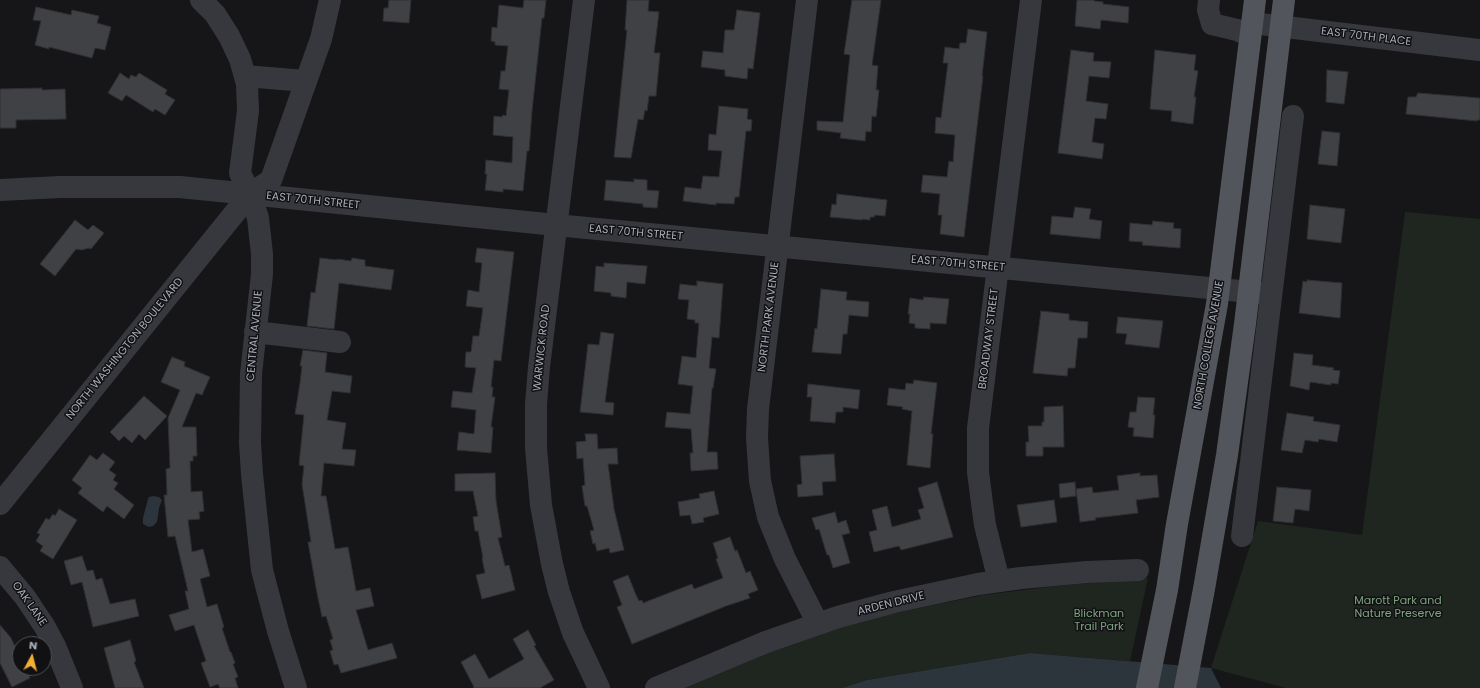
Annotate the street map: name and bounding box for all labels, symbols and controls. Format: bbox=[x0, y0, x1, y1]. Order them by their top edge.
street label: EAST 70TH PLACE bbox=[1320, 25, 1412, 49]
street label: EAST 70TH STREET bbox=[265, 190, 361, 212]
street label: EAST 70TH STREET bbox=[589, 222, 683, 244]
street label: EAST 70TH STREET bbox=[911, 253, 1005, 275]
street label: NORTH PARK AVENUE bbox=[756, 261, 782, 373]
street label: NORTH WASHINGTON BOULEVARD bbox=[64, 275, 186, 423]
street label: NORTH COLLEGE AVENUE bbox=[1191, 280, 1227, 410]
street label: BROADWAY STREET bbox=[976, 288, 1002, 390]
street label: CENTRAL AVENUE bbox=[244, 290, 266, 382]
street label: WARWICK ROAD bbox=[531, 304, 553, 392]
street label: OAK LANE bbox=[9, 579, 49, 629]
street label: ARDEN DRIVE bbox=[856, 589, 926, 619]
park label: Marott Park and Nature Preserve bbox=[1354, 594, 1442, 620]
park label: Blickman Trail Park bbox=[1074, 607, 1124, 633]
north arrow bbox=[12, 636, 52, 676]
text: N bbox=[28, 637, 38, 654]

